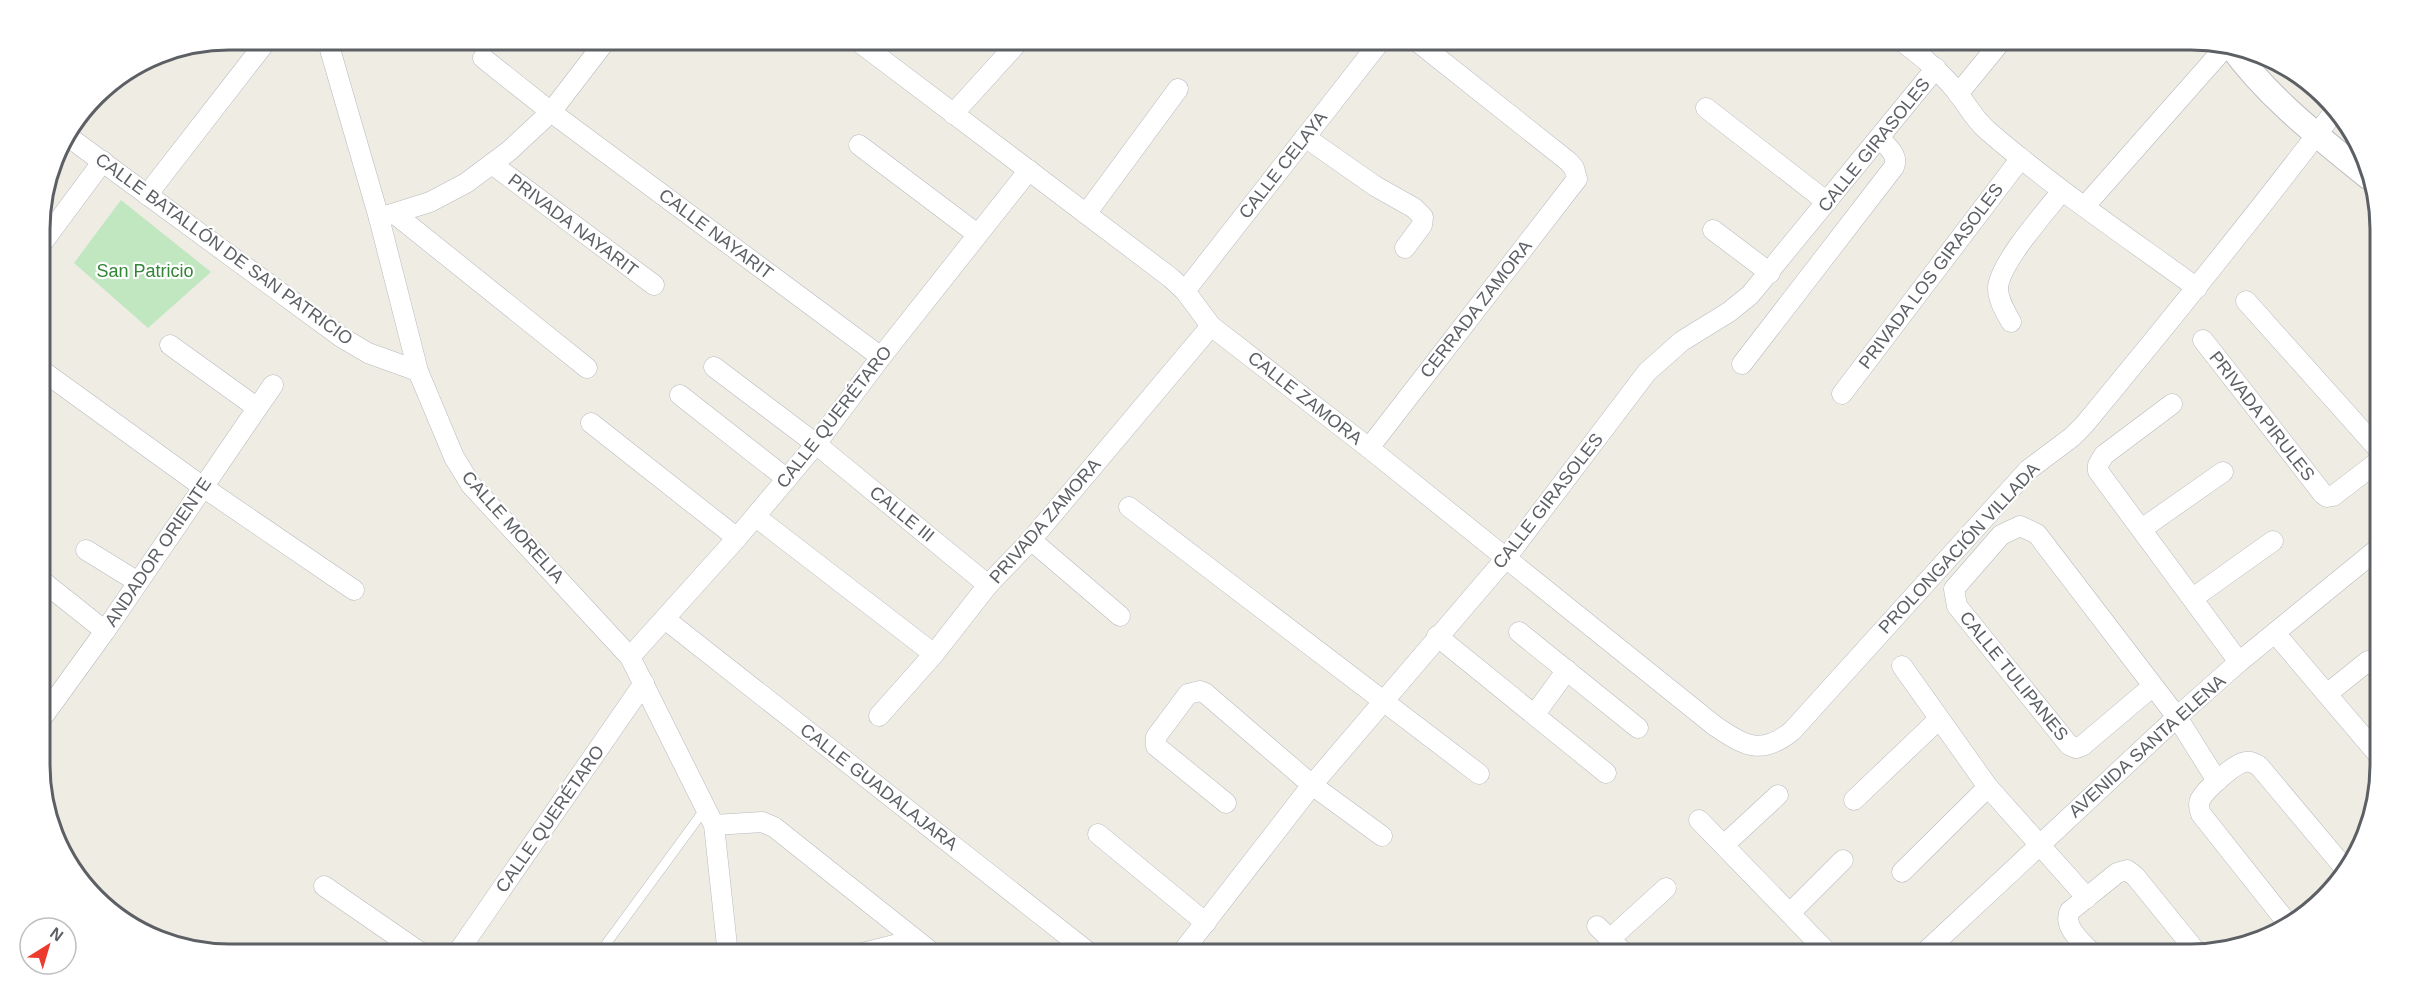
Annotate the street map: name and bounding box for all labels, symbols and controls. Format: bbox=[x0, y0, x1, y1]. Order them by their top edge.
street label: CALLE GIRASOLES bbox=[1814, 74, 1934, 216]
street label: CALLE CELAYA bbox=[1235, 107, 1331, 223]
street label: CALLE BATALLÓN DE SAN PATRICIO bbox=[92, 148, 357, 349]
street label: PRIVADA NAYARIT bbox=[504, 170, 642, 280]
street label: PRIVADA LOS GIRASOLES bbox=[1855, 179, 2007, 373]
street label: CALLE NAYARIT bbox=[655, 185, 777, 283]
street label: CERRADA ZAMORA bbox=[1416, 236, 1536, 382]
park label: San Patricio bbox=[96, 261, 194, 281]
street label: CALLE QUERÉTARO bbox=[772, 342, 896, 492]
street label: CALLE ZAMORA bbox=[1244, 347, 1366, 449]
street label: PRIVADA PIRULES bbox=[2205, 347, 2319, 485]
street label: CALLE GIRASOLES bbox=[1489, 429, 1607, 573]
street label: PRIVADA ZAMORA bbox=[985, 455, 1105, 587]
street label: PROLONGACIÓN VILLADA bbox=[1874, 458, 2043, 637]
street label: CALLE MORELIA bbox=[458, 467, 568, 587]
street label: ANDADOR ORIENTE bbox=[101, 474, 215, 630]
street label: CALLE III bbox=[866, 482, 938, 546]
street label: CALLE TULIPANES bbox=[1956, 607, 2072, 745]
street label: AVENIDA SANTA ELENA bbox=[2065, 671, 2229, 821]
street label: CALLE GUADALAJARA bbox=[796, 719, 962, 855]
street label: CALLE QUERÉTARO bbox=[492, 742, 608, 896]
north arrow bbox=[18, 916, 78, 976]
text: N bbox=[47, 924, 66, 945]

